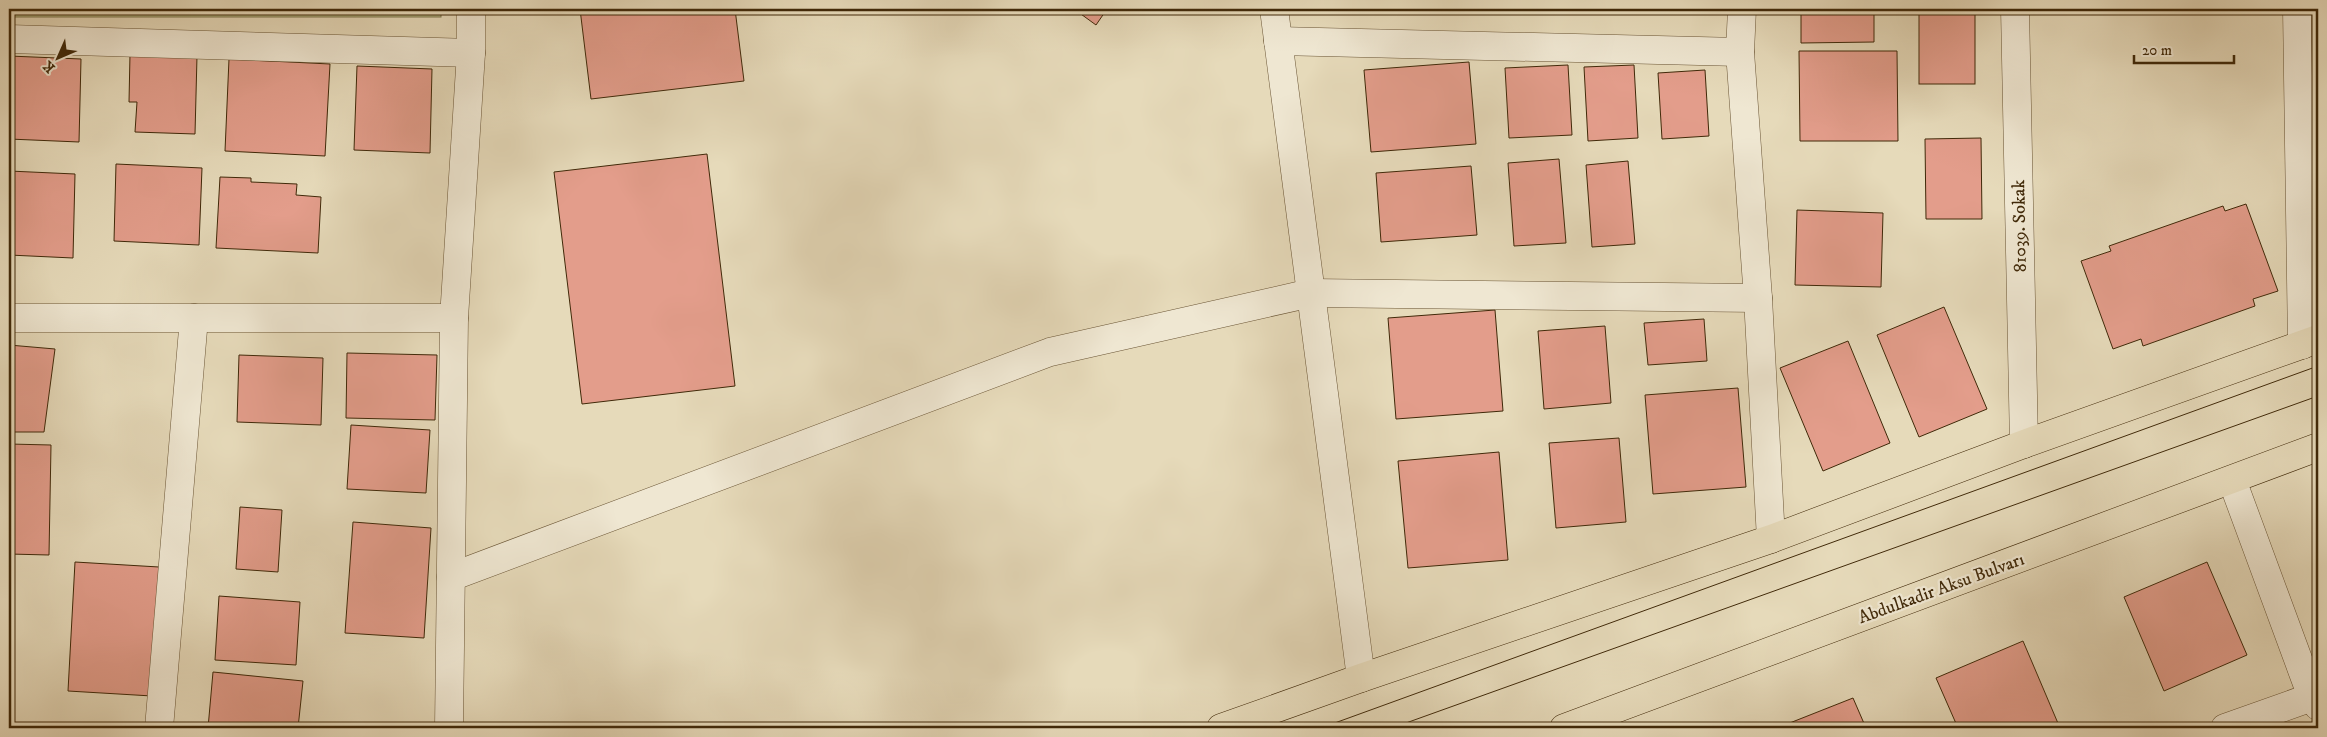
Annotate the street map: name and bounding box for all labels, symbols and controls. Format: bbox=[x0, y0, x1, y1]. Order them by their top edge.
north arrow bbox=[32, 32, 82, 82]
scale bar bbox=[2134, 32, 2234, 64]
text: 20 m bbox=[2142, 41, 2172, 60]
text: K bbox=[39, 56, 59, 76]
street label: 81039. Sokak bbox=[2008, 179, 2032, 273]
street label: Abdulkadir Aksu Bulvarı bbox=[1855, 549, 2027, 629]

